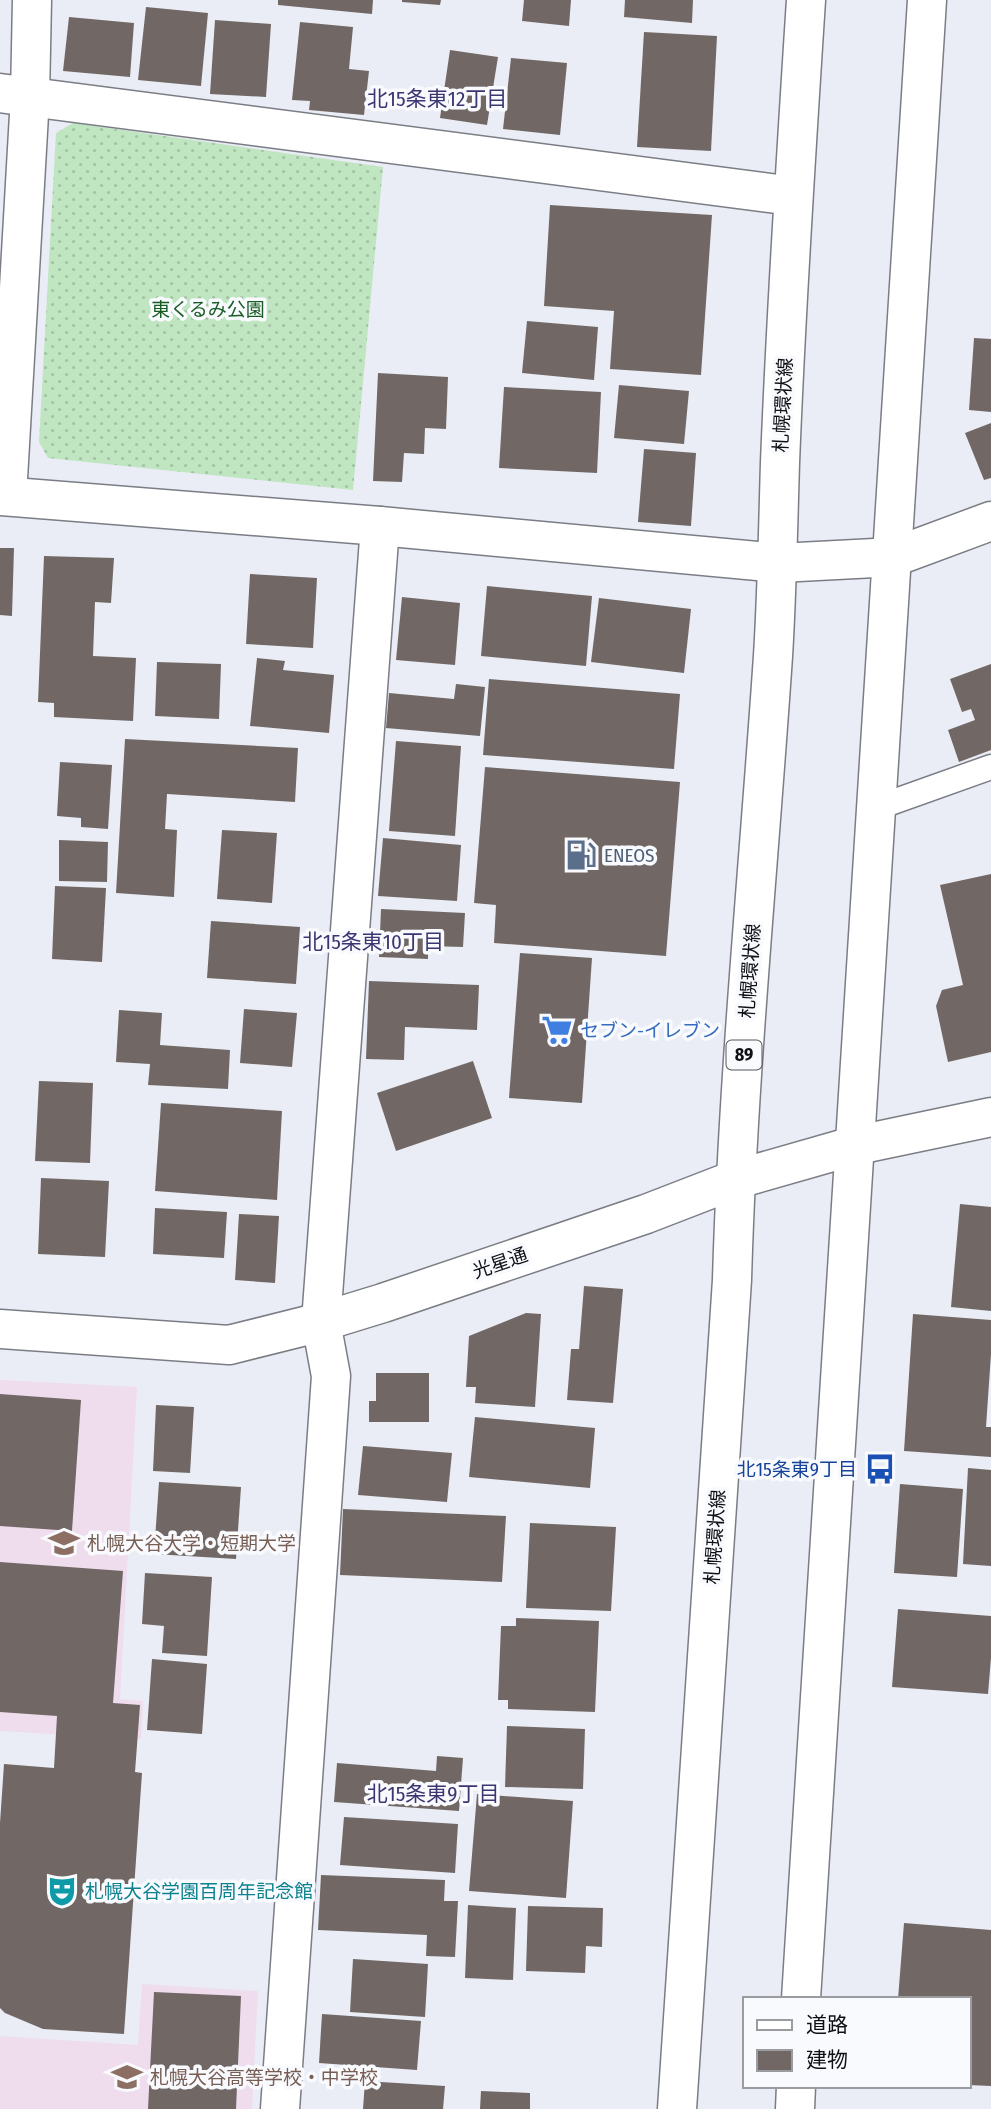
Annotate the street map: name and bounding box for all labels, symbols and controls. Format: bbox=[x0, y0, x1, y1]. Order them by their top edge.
district label: 北15条東12丁目 bbox=[367, 86, 507, 112]
park label: 東くるみ公園 bbox=[151, 298, 265, 321]
street label: 札幌環状線 bbox=[769, 357, 797, 453]
fuel station icon: ENEOS bbox=[564, 838, 598, 872]
place label: ENEOS bbox=[604, 844, 654, 867]
street label: 札幌環状線 bbox=[735, 923, 765, 1019]
district label: 北15条東10丁目 bbox=[302, 929, 444, 955]
supermarket icon: セブン-イレブン bbox=[540, 1013, 574, 1047]
place label: セブン-イレブン bbox=[580, 1019, 720, 1042]
road number: 89 bbox=[726, 1040, 762, 1070]
street label: 光星通 bbox=[469, 1243, 531, 1283]
bus stop icon: 北15条東9丁目 bbox=[863, 1452, 897, 1486]
place label: 北15条東9丁目 bbox=[737, 1458, 857, 1481]
street label: 札幌環状線 bbox=[700, 1489, 730, 1585]
school or university icon: 札幌大谷大学・短期大学 bbox=[47, 1526, 81, 1560]
place label: 札幌大谷大学・短期大学 bbox=[87, 1532, 296, 1555]
district label: 北15条東9丁目 bbox=[366, 1781, 500, 1807]
theatre icon: 札幌大谷学園百周年記念館 bbox=[45, 1874, 79, 1908]
place label: 札幌大谷学園百周年記念館 bbox=[85, 1880, 313, 1903]
legend bbox=[743, 1997, 970, 2088]
text: 道路 bbox=[806, 2012, 848, 2038]
text: 建物 bbox=[806, 2047, 848, 2073]
school or university icon: 札幌大谷高等学校・中学校 bbox=[110, 2060, 144, 2094]
place label: 札幌大谷高等学校・中学校 bbox=[150, 2066, 378, 2089]

